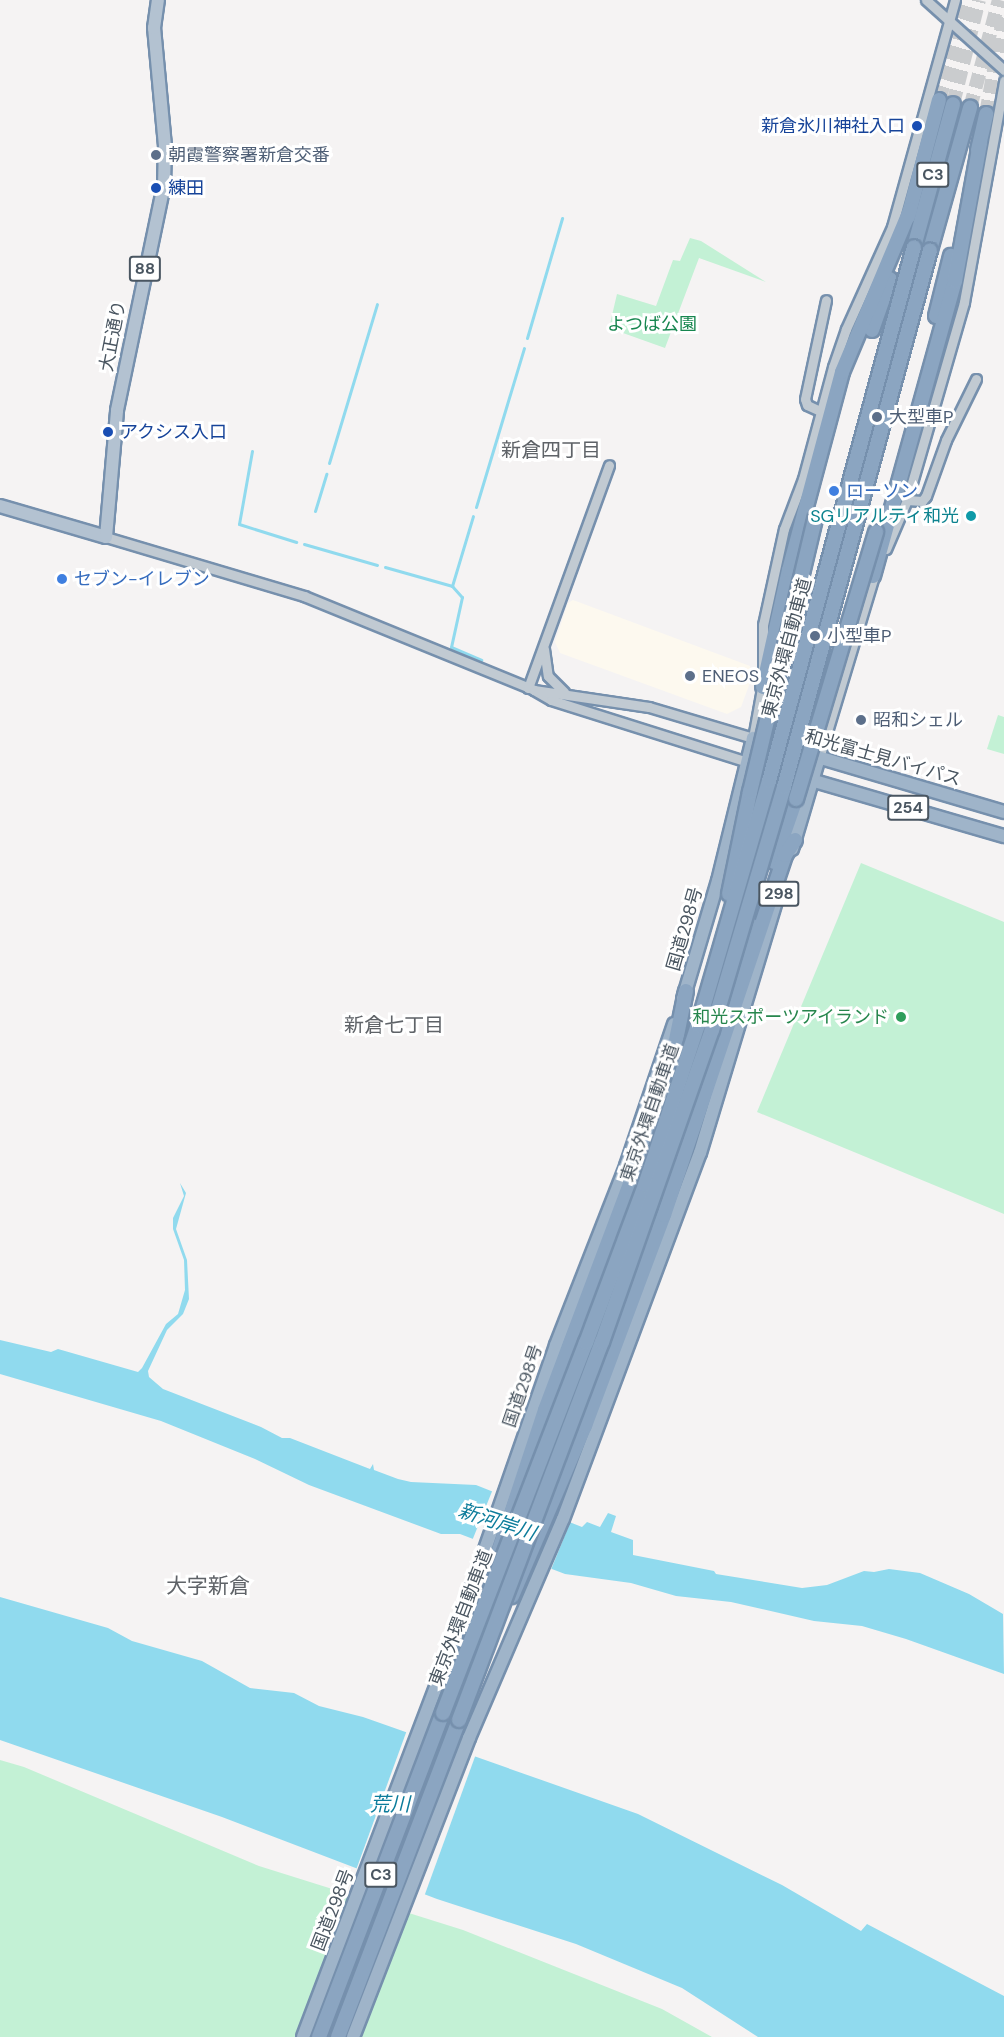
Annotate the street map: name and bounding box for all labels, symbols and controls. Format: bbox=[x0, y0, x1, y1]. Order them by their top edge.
place label: 新倉氷川神社入口 bbox=[761, 115, 905, 137]
marker: 新倉氷川神社入口 bbox=[910, 119, 924, 133]
place label: 朝霞警察署新倉交番 bbox=[168, 144, 330, 166]
marker: 朝霞警察署新倉交番 bbox=[149, 148, 163, 162]
road number: C3 bbox=[915, 162, 951, 188]
place label: 練田 bbox=[168, 177, 204, 199]
marker: 練田 bbox=[149, 181, 163, 195]
road number: 88 bbox=[128, 256, 162, 282]
street label: 大正通り bbox=[96, 299, 130, 373]
park label: よつば公園 bbox=[607, 313, 697, 335]
place label: 大型車P bbox=[889, 406, 953, 428]
marker: 大型車P bbox=[870, 410, 884, 424]
place label: アクシス入口 bbox=[120, 421, 228, 443]
marker: アクシス入口 bbox=[101, 425, 115, 439]
district label: 新倉四丁目 bbox=[501, 438, 601, 462]
place label: ローソン bbox=[846, 480, 918, 502]
marker: ローソン bbox=[827, 484, 841, 498]
place label: SGリアルティ和光 bbox=[809, 505, 959, 527]
marker: SGリアルティ和光 bbox=[964, 509, 978, 523]
place label: セブン-イレブン bbox=[74, 568, 210, 590]
marker: セブン-イレブン bbox=[55, 572, 69, 586]
street label: 東京外環自動車道 bbox=[758, 576, 816, 720]
place label: 小型車P bbox=[827, 625, 891, 647]
marker: 小型車P bbox=[808, 629, 822, 643]
place label: ENEOS bbox=[702, 665, 759, 687]
marker: ENEOS bbox=[683, 669, 697, 683]
place label: 昭和シェル bbox=[873, 709, 963, 731]
marker: 昭和シェル bbox=[854, 713, 868, 727]
street label: 和光富士見バイパス bbox=[802, 725, 964, 791]
road number: 254 bbox=[887, 795, 929, 821]
road number: 298 bbox=[758, 881, 800, 907]
street label: 国道298号 bbox=[663, 885, 707, 973]
place label: 和光スポーツアイランド bbox=[691, 1006, 889, 1028]
marker: 和光スポーツアイランド bbox=[894, 1010, 908, 1024]
district label: 新倉七丁目 bbox=[344, 1013, 444, 1037]
street label: 東京外環自動車道 bbox=[616, 1041, 684, 1185]
street label: 国道298号 bbox=[499, 1342, 547, 1430]
water label: 新河岸川 bbox=[455, 1498, 539, 1546]
street label: 東京外環自動車道 bbox=[425, 1547, 497, 1689]
district label: 大字新倉 bbox=[166, 1573, 250, 1599]
water label: 荒川 bbox=[370, 1792, 410, 1816]
road number: C3 bbox=[363, 1862, 399, 1888]
street label: 国道298号 bbox=[307, 1866, 359, 1954]

